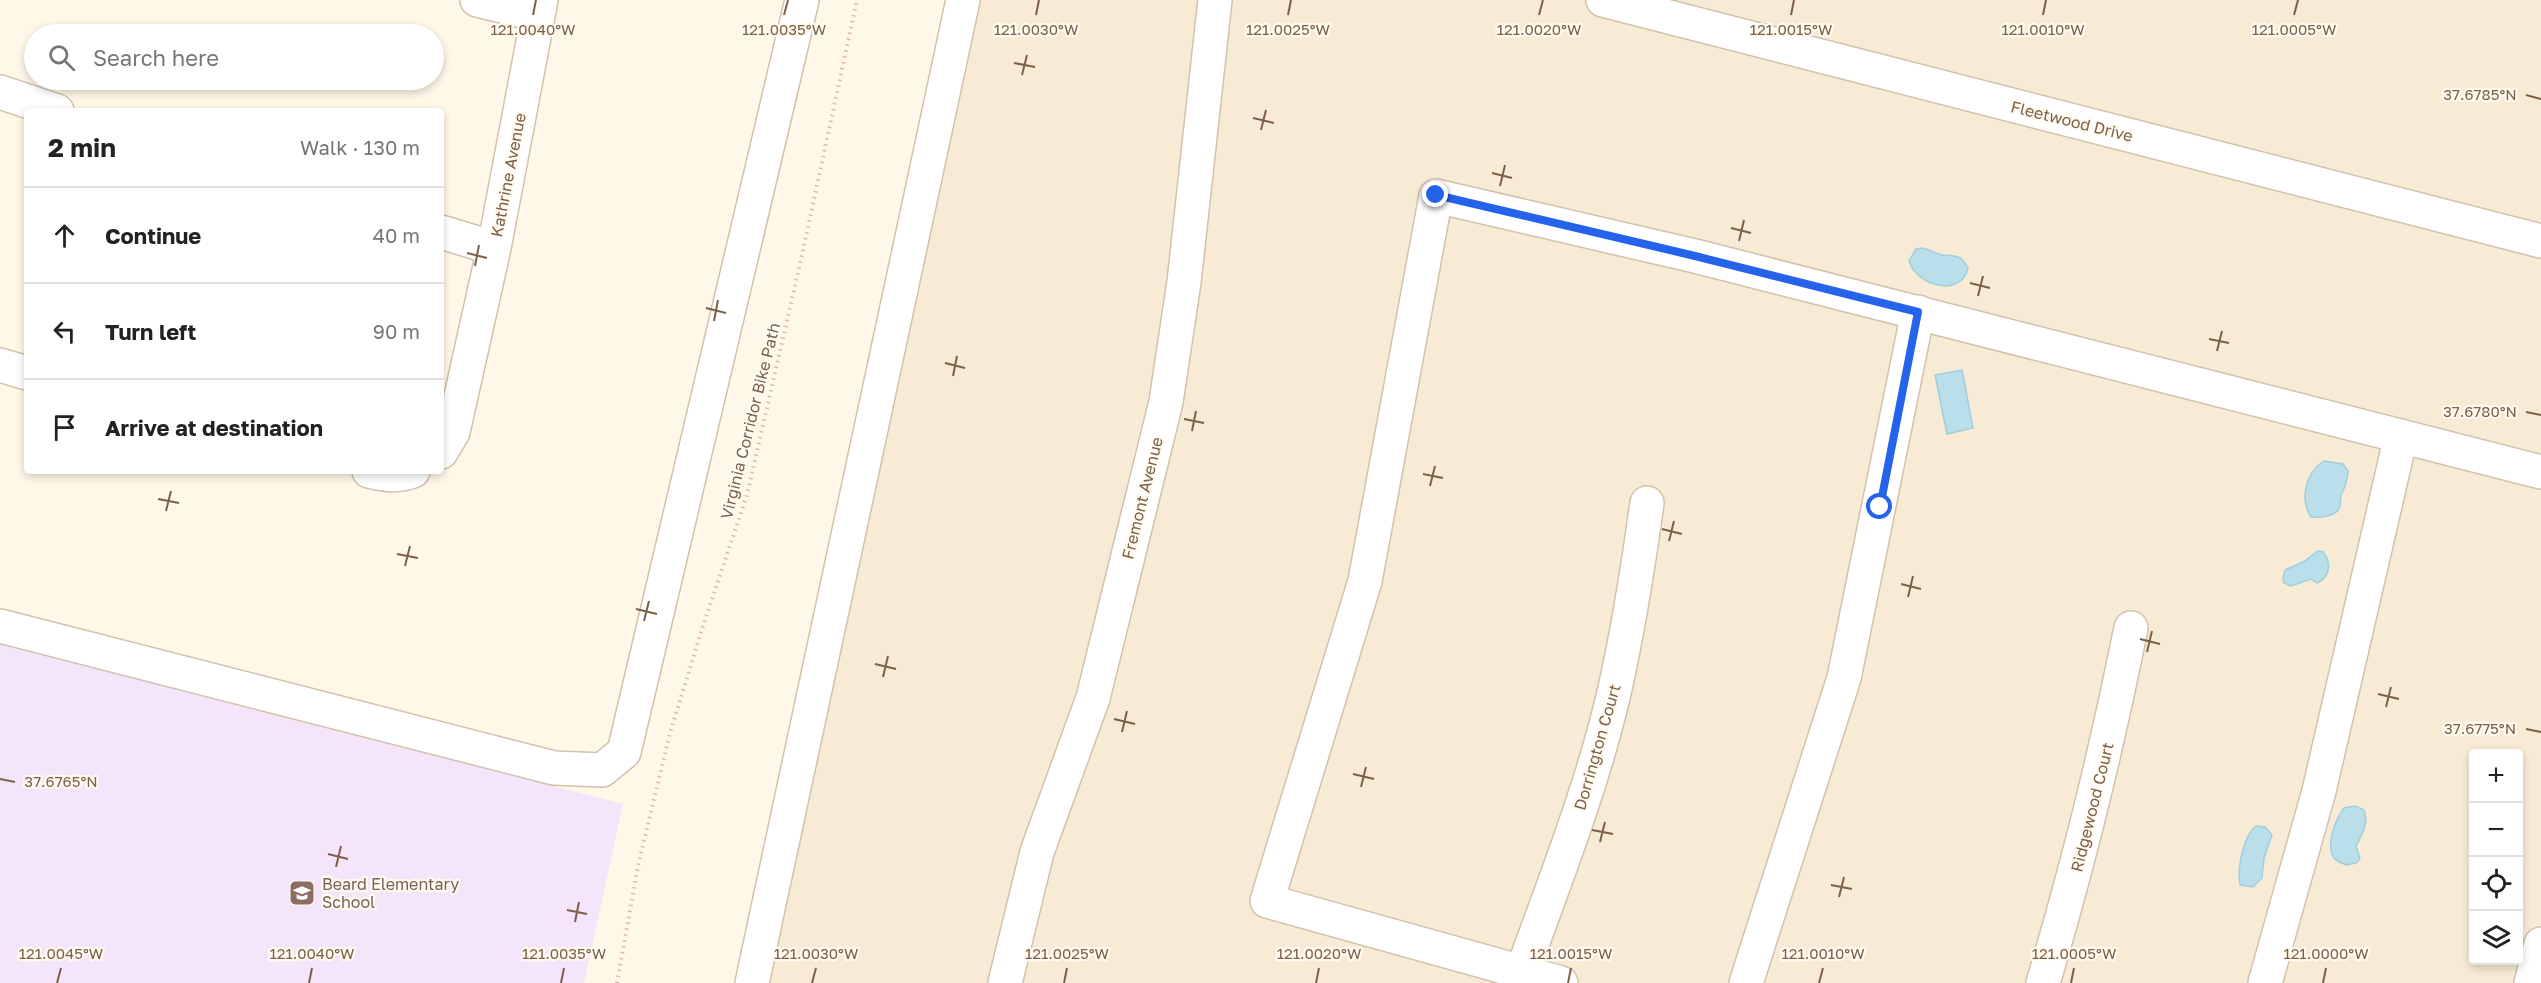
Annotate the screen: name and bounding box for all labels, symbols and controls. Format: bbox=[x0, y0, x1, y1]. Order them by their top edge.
text: 121.0040°W bbox=[490, 20, 576, 38]
text: 121.0035°W bbox=[742, 20, 826, 38]
text: 121.0030°W bbox=[994, 20, 1078, 38]
text: 121.0025°W bbox=[1246, 20, 1330, 38]
text: 121.0020°W bbox=[1497, 20, 1581, 38]
text: 121.0015°W bbox=[1750, 20, 1832, 38]
text: 121.0010°W bbox=[2001, 20, 2085, 38]
text: 121.0005°W bbox=[2252, 20, 2336, 38]
search box bbox=[24, 24, 444, 90]
icon: search bbox=[45, 41, 78, 74]
text: Search here bbox=[93, 44, 219, 71]
text: 37.6785°N bbox=[2443, 85, 2517, 103]
street label: Fleetwood Drive bbox=[2009, 96, 2135, 146]
street label: Kathrine Avenue bbox=[486, 111, 530, 239]
text: 2 min bbox=[48, 132, 116, 163]
text: Walk · 130 m bbox=[300, 135, 420, 159]
route end bbox=[1422, 181, 1448, 207]
icon: ahead bbox=[48, 219, 81, 252]
text: Continue bbox=[105, 222, 201, 249]
text: 40 m bbox=[373, 223, 420, 247]
icon: left bbox=[48, 315, 81, 348]
text: Turn left bbox=[105, 318, 196, 345]
text: 90 m bbox=[373, 319, 420, 343]
street label: Virginia Corridor Bike Path bbox=[716, 321, 784, 521]
text: 37.6780°N bbox=[2443, 402, 2517, 420]
icon: arrive bbox=[48, 411, 81, 444]
text: Arrive at destination bbox=[105, 414, 323, 441]
street label: Fremont Avenue bbox=[1117, 435, 1167, 561]
route start bbox=[1866, 493, 1892, 519]
street label: Dorrington Court bbox=[1569, 682, 1625, 812]
text: 37.6775°N bbox=[2444, 719, 2516, 737]
street label: Ridgewood Court bbox=[2066, 740, 2118, 874]
map controls bbox=[2469, 749, 2523, 965]
button: + bbox=[2469, 749, 2523, 803]
text: 37.6765°N bbox=[24, 772, 98, 790]
button: − bbox=[2469, 803, 2523, 857]
button: locate bbox=[2469, 857, 2523, 911]
place label: Beard Elementary School bbox=[322, 874, 459, 912]
school or university icon: Beard Elementary School bbox=[287, 878, 317, 908]
button: layers bbox=[2469, 911, 2523, 965]
text: 121.0045°W bbox=[19, 944, 103, 962]
text: 121.0040°W bbox=[269, 944, 355, 962]
text: 121.0035°W bbox=[522, 944, 606, 962]
text: 121.0030°W bbox=[774, 944, 858, 962]
text: 121.0025°W bbox=[1025, 944, 1109, 962]
text: 121.0020°W bbox=[1277, 944, 1361, 962]
text: 121.0015°W bbox=[1530, 944, 1612, 962]
text: 121.0010°W bbox=[1781, 944, 1865, 962]
text: 121.0005°W bbox=[2032, 944, 2116, 962]
text: 121.0000°W bbox=[2283, 944, 2369, 962]

